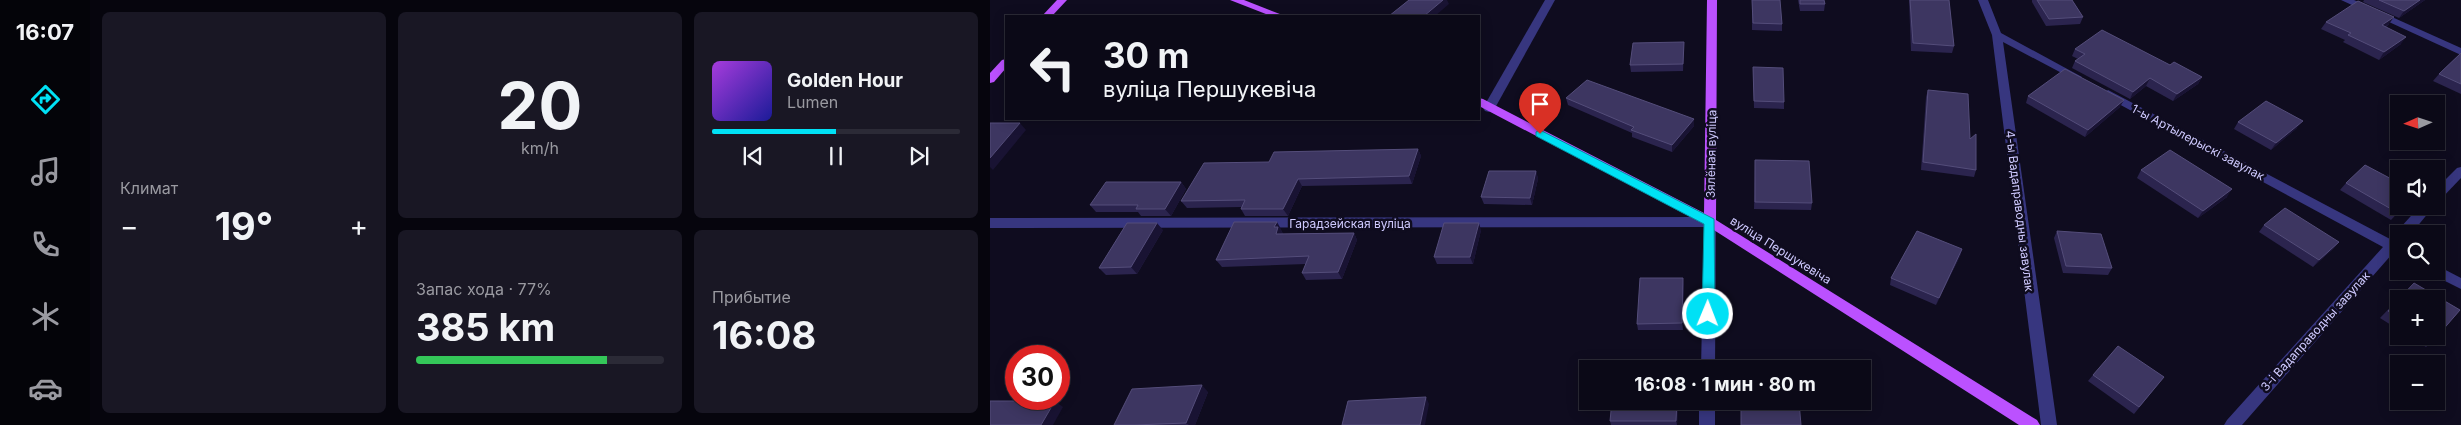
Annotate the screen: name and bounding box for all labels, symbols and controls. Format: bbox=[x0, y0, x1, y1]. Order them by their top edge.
text: 16:07 bbox=[16, 19, 74, 45]
text: 30 m bbox=[1103, 34, 1189, 76]
icon: left bbox=[1020, 35, 1085, 100]
text: 20 bbox=[498, 66, 582, 145]
text: Golden Hour bbox=[787, 69, 903, 92]
text: вуліца Першукевіча bbox=[1103, 76, 1316, 102]
icon: directions bbox=[28, 82, 63, 117]
pin bbox=[1519, 83, 1561, 134]
icon: arrive bbox=[1526, 90, 1554, 118]
text: Lumen bbox=[787, 92, 838, 112]
north arrow bbox=[2390, 95, 2445, 150]
map controls bbox=[2390, 95, 2445, 410]
street label: 1-ы Артылерыскі завулак bbox=[2129, 101, 2267, 184]
street label: Зялёная вуліца bbox=[1703, 110, 1719, 198]
street label: 4-ы Вадаправодны завулак bbox=[2003, 130, 2037, 293]
text: km/h bbox=[521, 138, 559, 158]
icon: previous bbox=[739, 142, 767, 170]
icon: pause bbox=[822, 142, 850, 170]
icon: next bbox=[905, 142, 933, 170]
icon: music bbox=[28, 154, 63, 189]
button: sound bbox=[2390, 160, 2445, 215]
text: Климат bbox=[120, 178, 178, 198]
text: 19° bbox=[215, 203, 273, 249]
text: − bbox=[120, 209, 139, 243]
text: + bbox=[349, 209, 368, 243]
street label: вуліца Першукевіча bbox=[1728, 213, 1834, 287]
street label: Гарадзейская вуліца bbox=[1289, 216, 1411, 231]
button: search bbox=[2390, 225, 2445, 280]
icon: phone bbox=[28, 227, 63, 262]
street label: 3-і Вадаправодны завулак bbox=[2257, 268, 2373, 394]
text: Запас хода · 77% bbox=[416, 279, 552, 299]
text: Прибытие bbox=[712, 287, 791, 307]
position arrow bbox=[1681, 287, 1733, 339]
button: + bbox=[2390, 290, 2445, 345]
icon: climate bbox=[28, 299, 63, 334]
text: 385 km bbox=[416, 304, 555, 350]
text: 16:08 bbox=[712, 312, 816, 358]
speed limit sign: 30 bbox=[1005, 345, 1070, 410]
button: − bbox=[2390, 355, 2445, 410]
icon: car bbox=[28, 371, 63, 406]
text: 16:08 · 1 мин · 80 m bbox=[1634, 373, 1816, 396]

